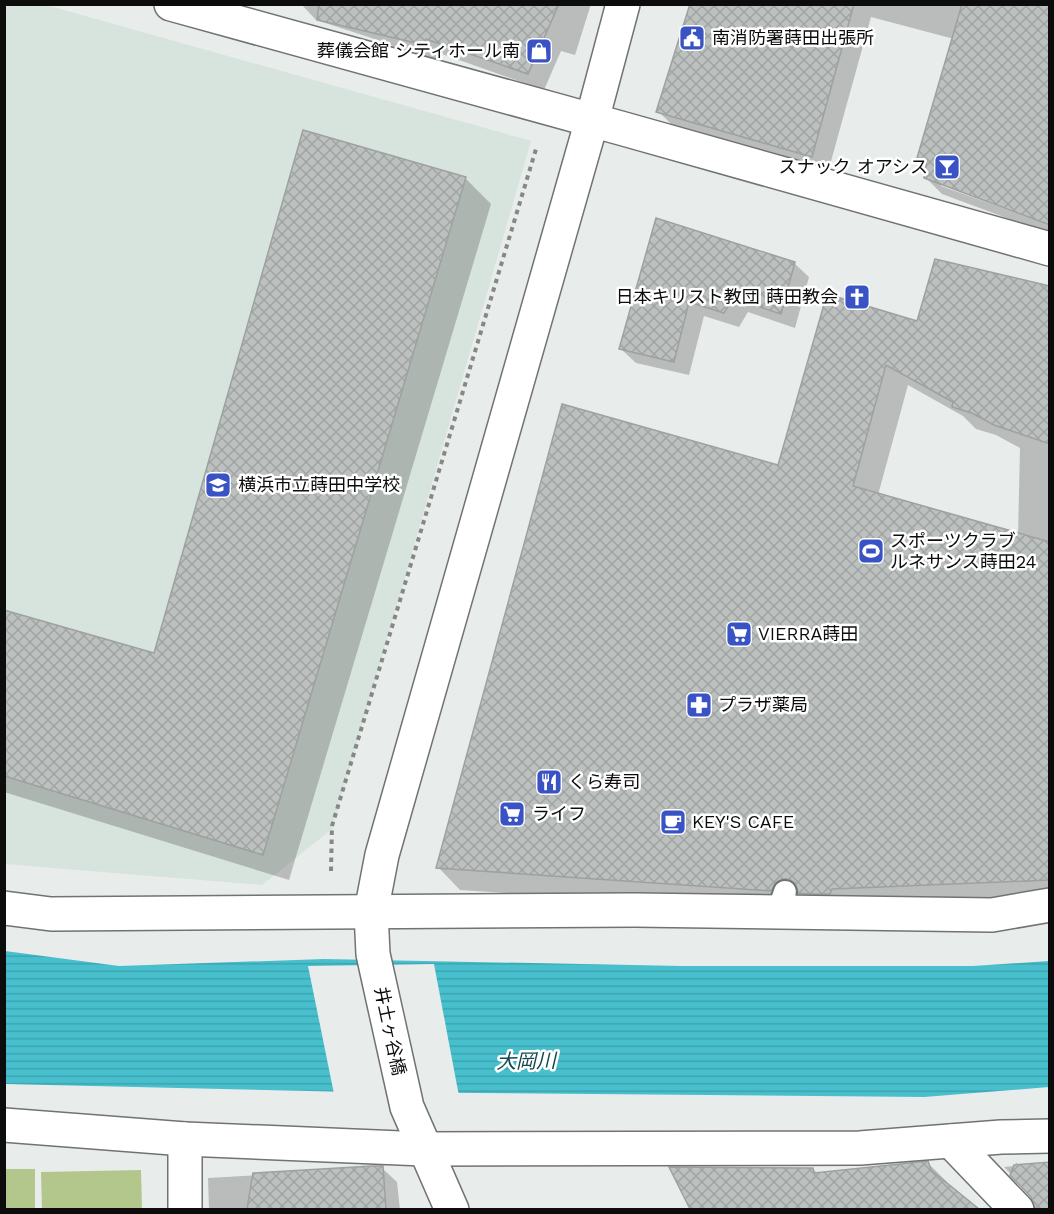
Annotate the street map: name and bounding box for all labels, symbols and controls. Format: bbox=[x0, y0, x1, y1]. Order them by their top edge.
public building icon: 南消防署蒔田出張所 bbox=[677, 23, 707, 53]
place label: 南消防署蒔田出張所 bbox=[712, 27, 874, 48]
shop icon: 葬儀会館 シティホール南 bbox=[524, 36, 554, 66]
place label: 葬儀会館 シティホール南 bbox=[317, 40, 520, 61]
bar icon: スナック オアシス bbox=[932, 152, 962, 182]
place label: スナック オアシス bbox=[779, 156, 928, 177]
church icon: 日本キリスト教団 蒔田教会 bbox=[842, 282, 872, 312]
place label: 日本キリスト教団 蒔田教会 bbox=[616, 286, 838, 307]
school or university icon: 横浜市立蒔田中学校 bbox=[203, 470, 233, 500]
place label: 横浜市立蒔田中学校 bbox=[238, 474, 400, 495]
place label: スポーツクラブ ルネサンス蒔田24 bbox=[890, 530, 1037, 572]
sports icon: スポーツクラブ ルネサンス蒔田24 bbox=[856, 536, 886, 566]
supermarket icon: VIERRA蒔田 bbox=[724, 619, 754, 649]
place label: VIERRA蒔田 bbox=[758, 623, 858, 644]
pharmacy icon: プラザ薬局 bbox=[684, 690, 714, 720]
place label: プラザ薬局 bbox=[718, 694, 808, 715]
restaurant icon: くら寿司 bbox=[534, 767, 564, 797]
place label: くら寿司 bbox=[568, 771, 640, 792]
supermarket icon: ライフ bbox=[497, 799, 527, 829]
place label: ライフ bbox=[532, 803, 586, 824]
cafe icon: KEY'S CAFE bbox=[658, 807, 688, 837]
place label: KEY'S CAFE bbox=[692, 811, 794, 832]
street label: 井土ヶ谷橋 bbox=[371, 985, 410, 1077]
water label: 大岡川 bbox=[496, 1048, 558, 1074]

